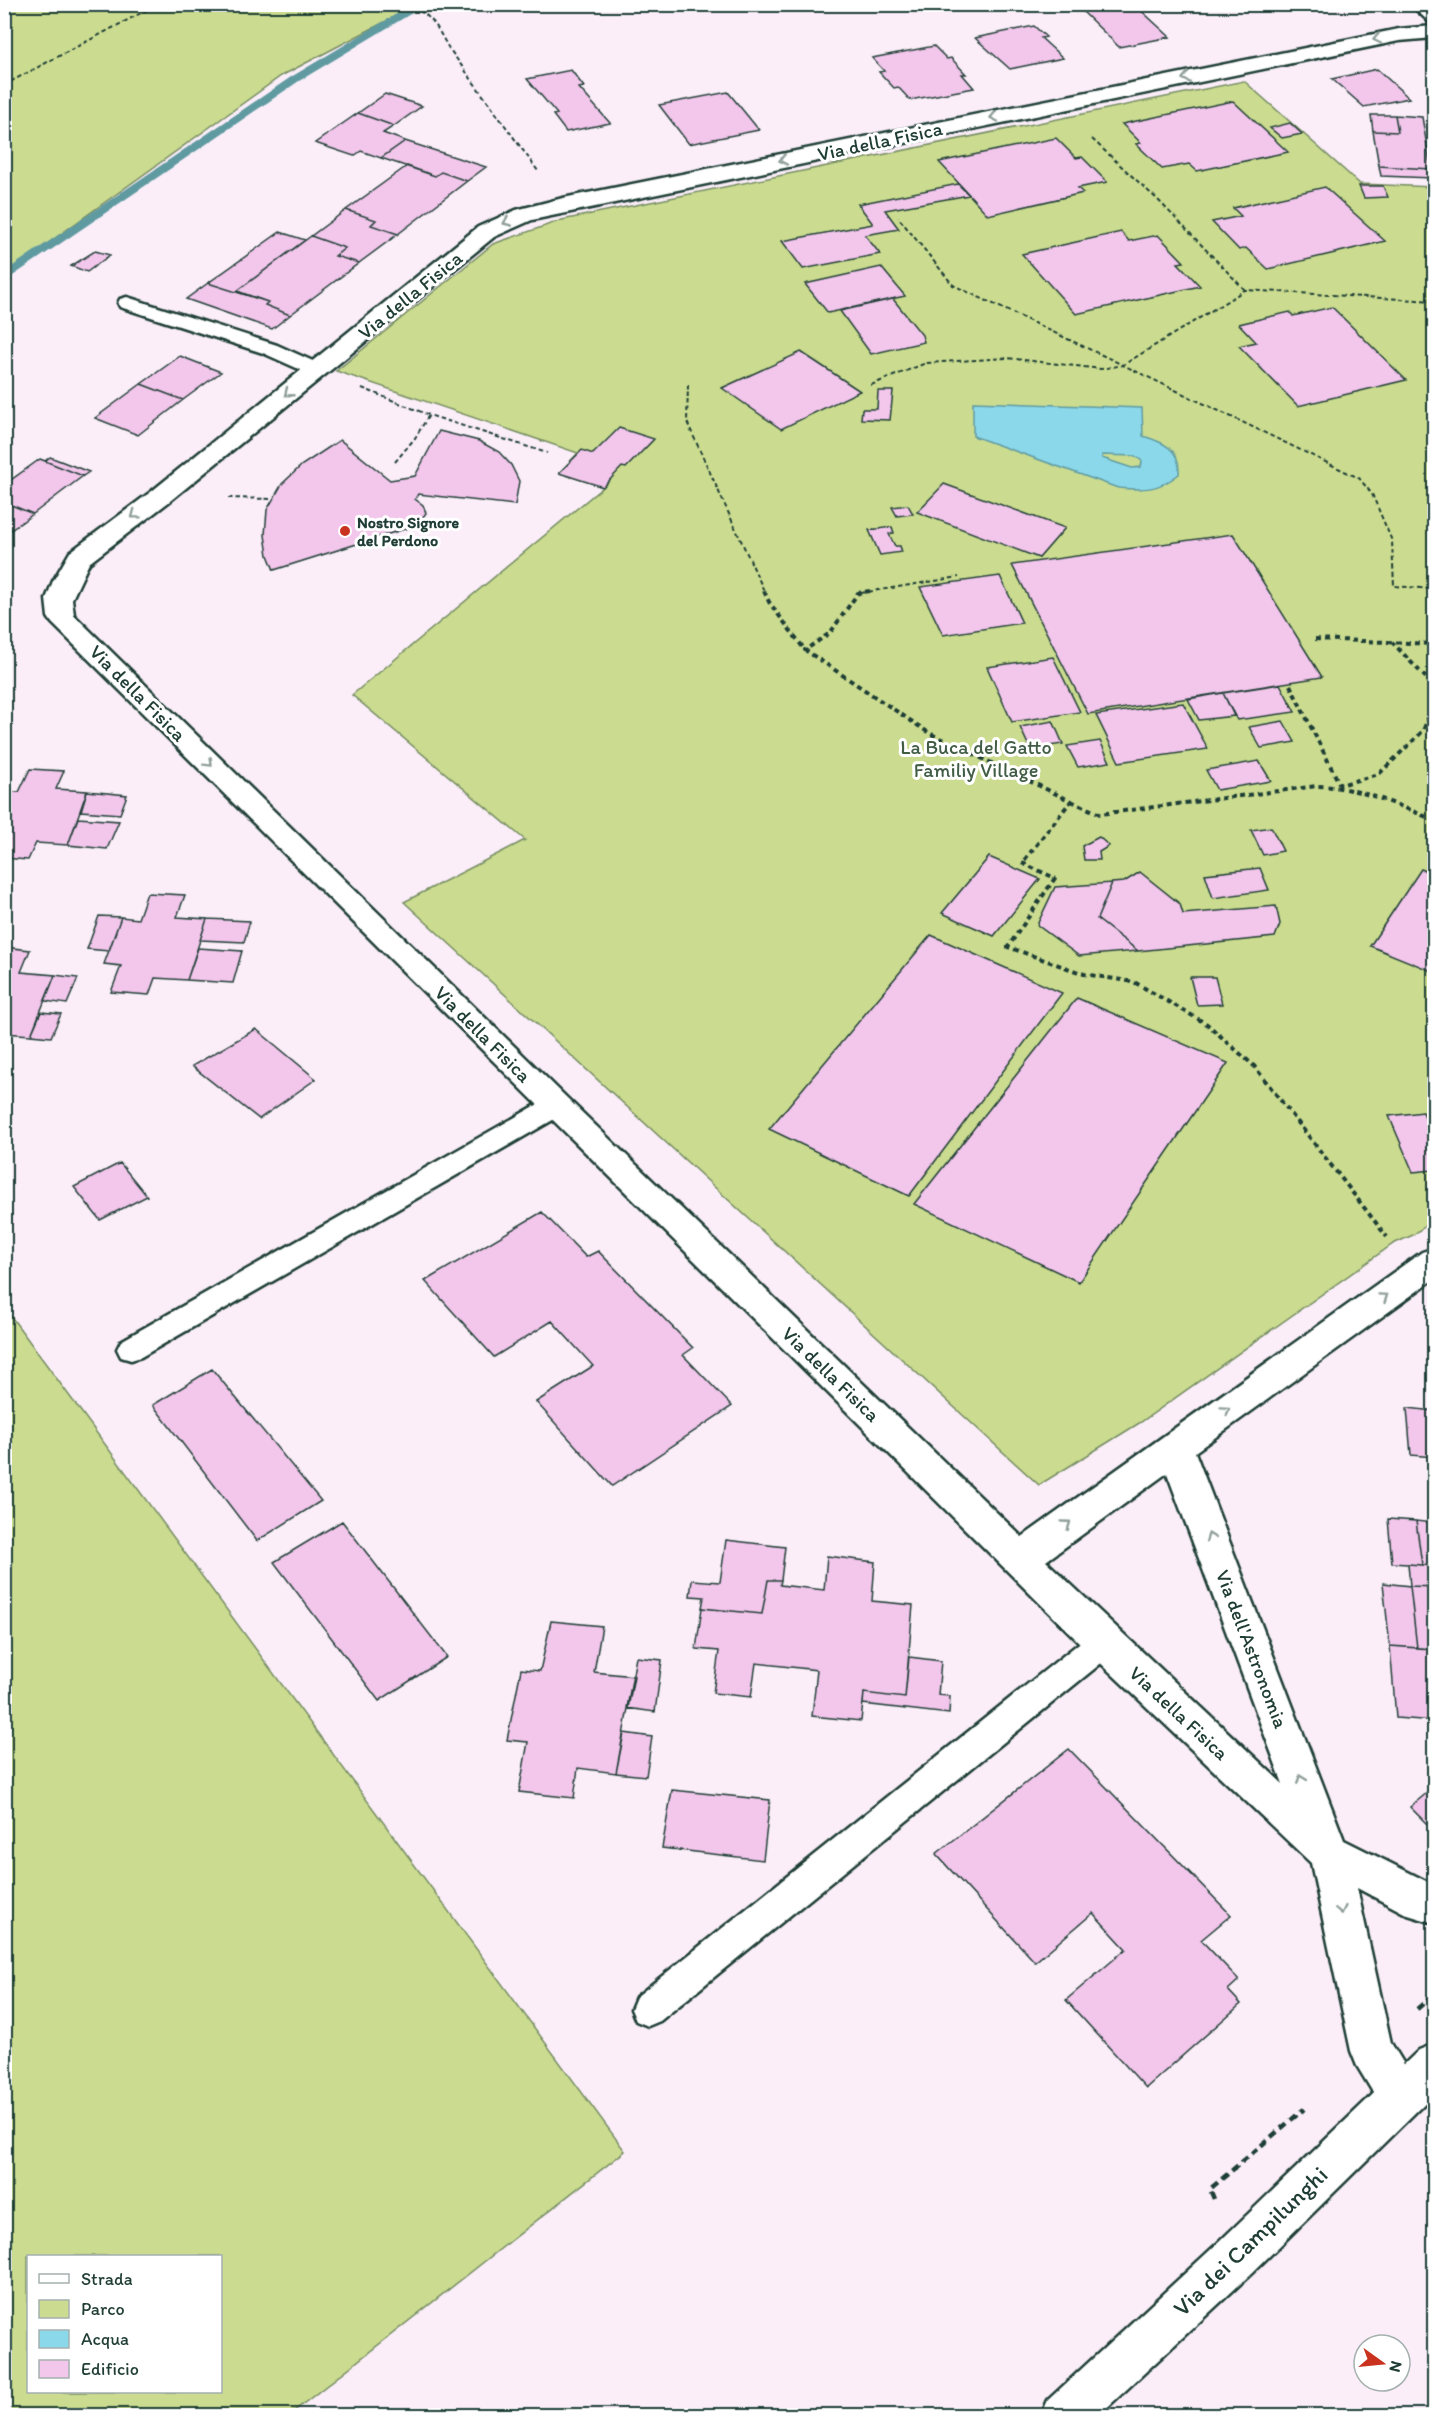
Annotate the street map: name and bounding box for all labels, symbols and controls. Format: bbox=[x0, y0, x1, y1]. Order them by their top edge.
one-way arrow bbox=[1372, 32, 1382, 45]
one-way arrow bbox=[1181, 71, 1191, 84]
one-way arrow bbox=[990, 110, 1000, 123]
street label: Via della Fisica bbox=[815, 116, 945, 166]
one-way arrow bbox=[778, 153, 788, 166]
one-way arrow bbox=[503, 215, 514, 227]
street label: Via della Fisica bbox=[353, 245, 467, 344]
one-way arrow bbox=[284, 386, 295, 397]
one-way arrow bbox=[131, 508, 142, 519]
place label: Nostro Signore del Perdono bbox=[357, 513, 460, 550]
marker: Nostro Signore del Perdono bbox=[338, 524, 352, 538]
street label: Via della Fisica bbox=[85, 640, 192, 747]
park label: La Buca del Gatto Familiy Village bbox=[900, 735, 1052, 782]
one-way arrow bbox=[201, 755, 212, 766]
street label: Via della Fisica bbox=[430, 981, 537, 1088]
one-way arrow bbox=[1378, 1293, 1389, 1304]
street label: Via della Fisica bbox=[777, 1321, 885, 1427]
one-way arrow bbox=[1219, 1406, 1230, 1417]
one-way arrow bbox=[1061, 1521, 1072, 1532]
one-way arrow bbox=[1205, 1532, 1217, 1543]
street label: Via dell'Astronomia bbox=[1211, 1567, 1293, 1732]
street label: Via della Fisica bbox=[1124, 1661, 1234, 1765]
one-way arrow bbox=[1296, 1774, 1308, 1785]
one-way arrow bbox=[1334, 1905, 1347, 1915]
street label: Via dei Campilunghi bbox=[1167, 2160, 1333, 2322]
legend bbox=[27, 2255, 222, 2393]
text: Strada bbox=[81, 2268, 133, 2290]
text: Parco bbox=[81, 2298, 125, 2320]
text: Acqua bbox=[81, 2328, 129, 2350]
north arrow bbox=[1352, 2333, 1412, 2393]
text: Edificio bbox=[81, 2358, 139, 2380]
text: N bbox=[1385, 2359, 1407, 2374]

